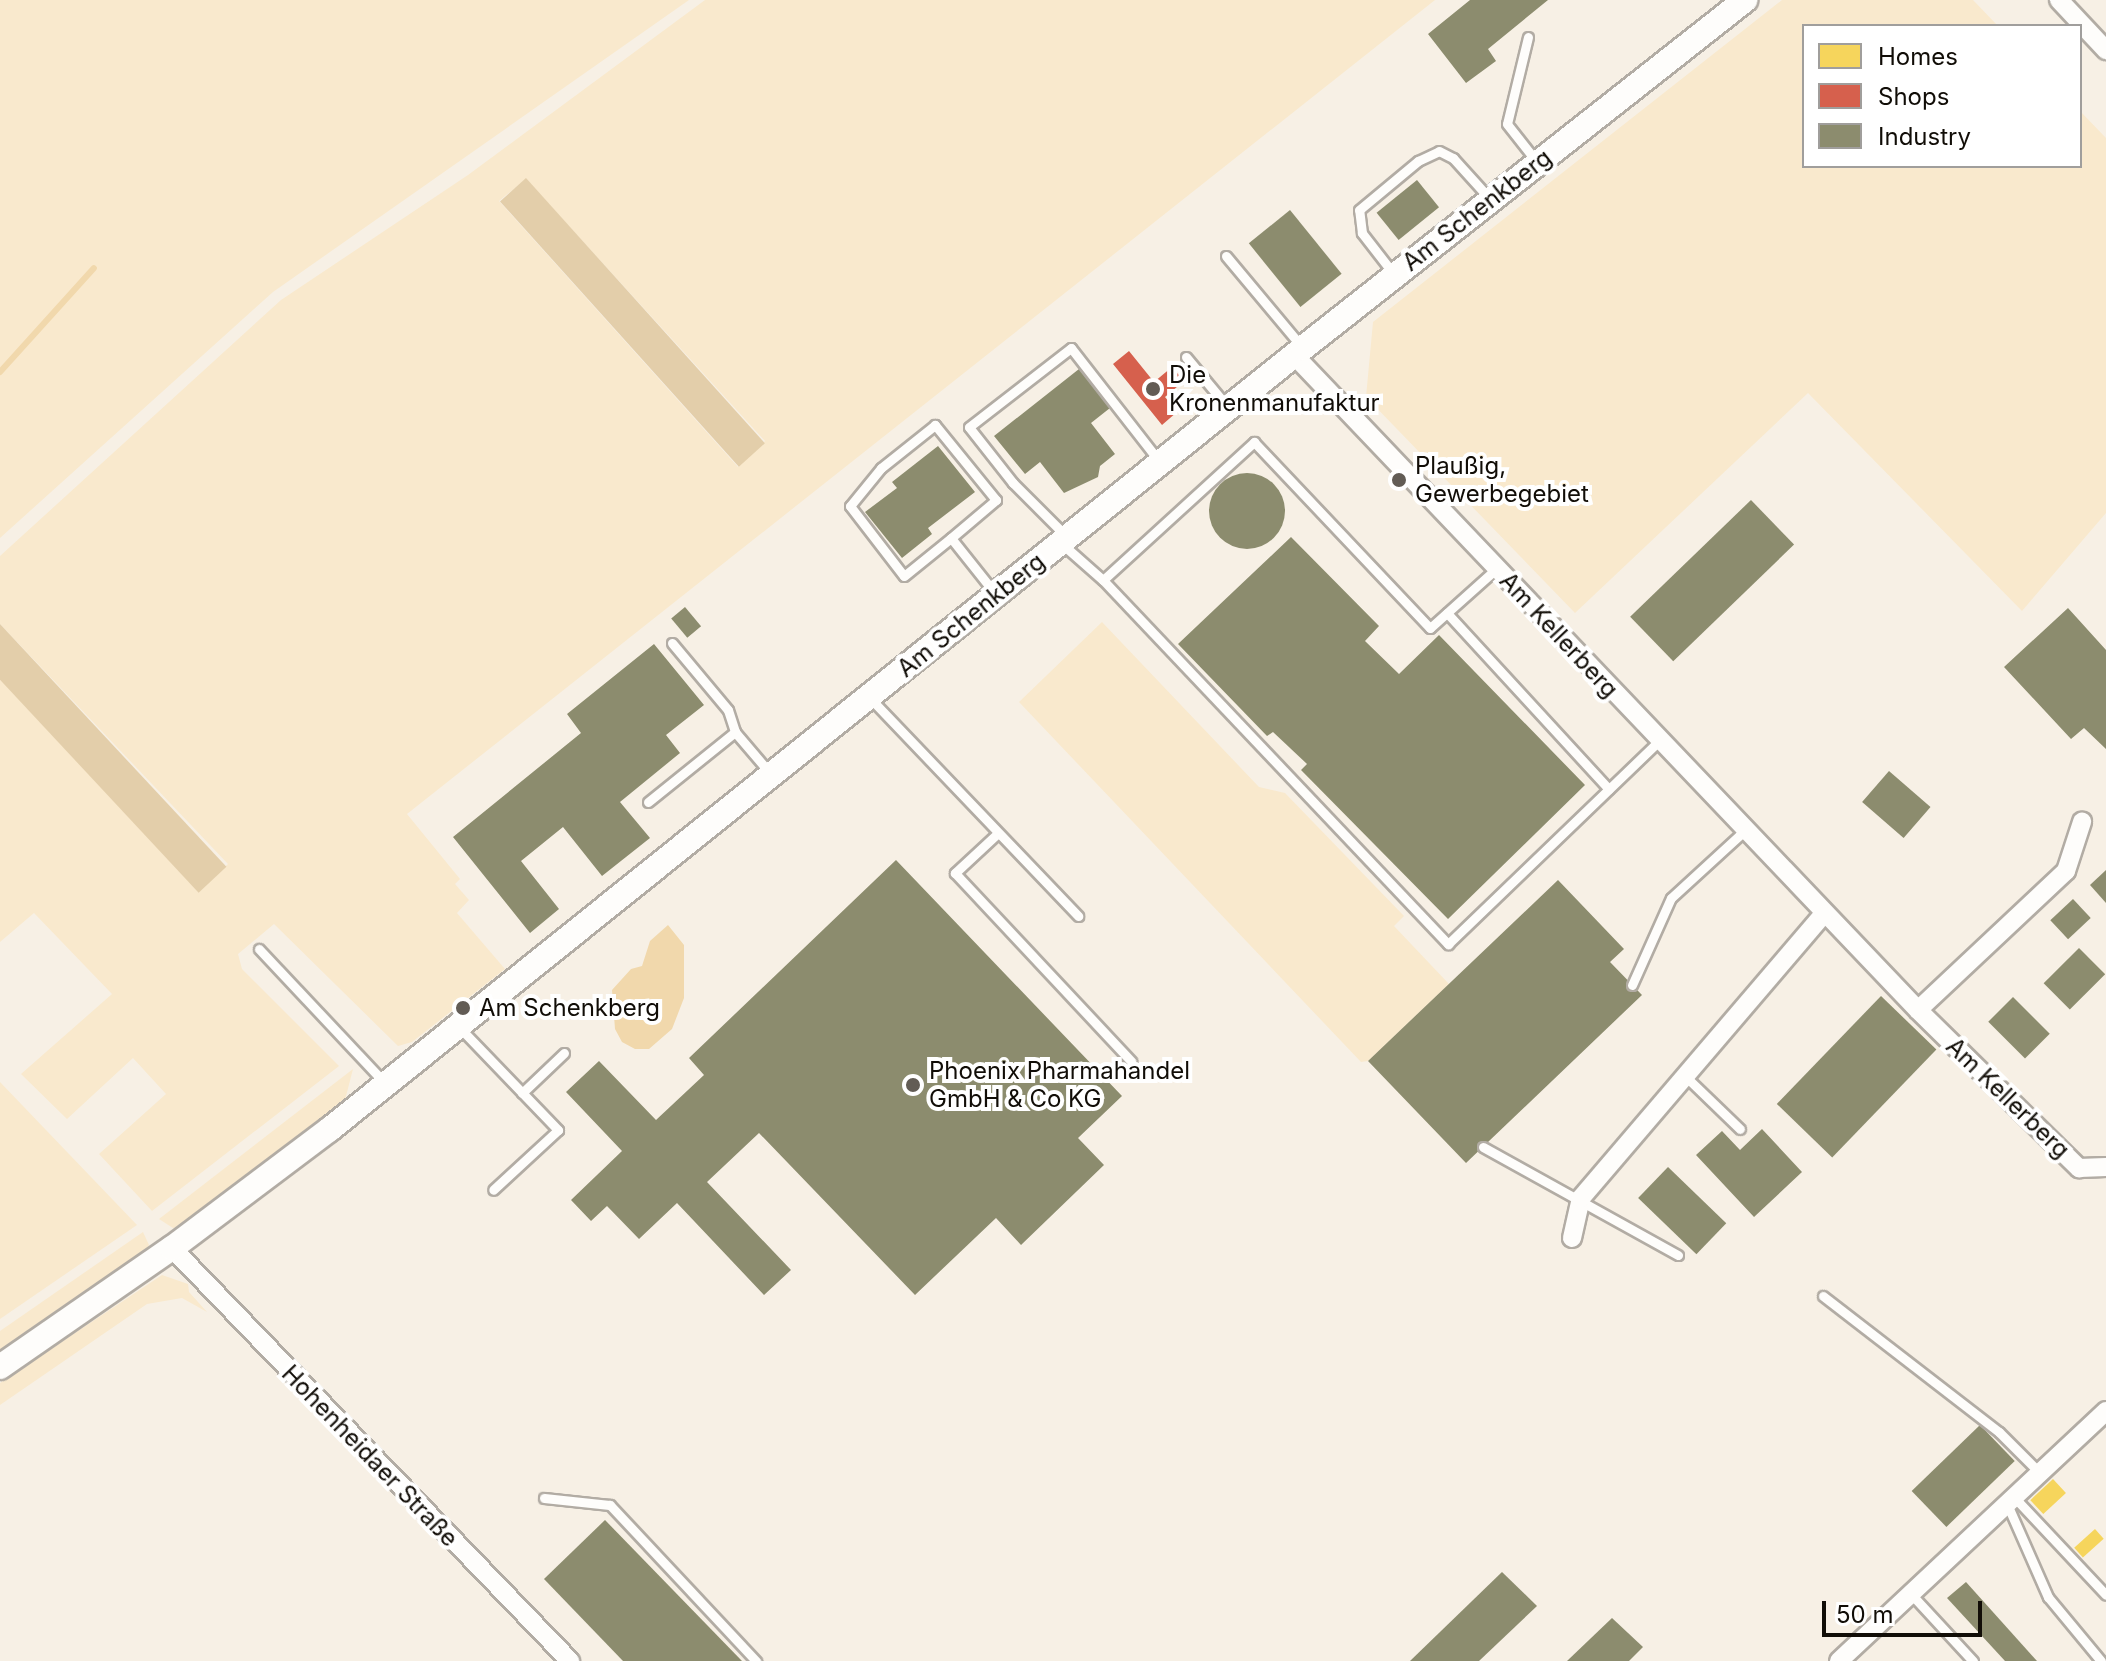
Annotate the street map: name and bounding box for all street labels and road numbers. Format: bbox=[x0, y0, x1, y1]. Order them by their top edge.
street label: Am Schenkberg bbox=[1397, 143, 1557, 277]
street label: Am Schenkberg bbox=[892, 547, 1050, 683]
street label: Am Kellerberg bbox=[1494, 566, 1624, 704]
street label: Am Kellerberg bbox=[1940, 1032, 2076, 1164]
street label: Hohenheidaer Straße bbox=[276, 1359, 464, 1553]

